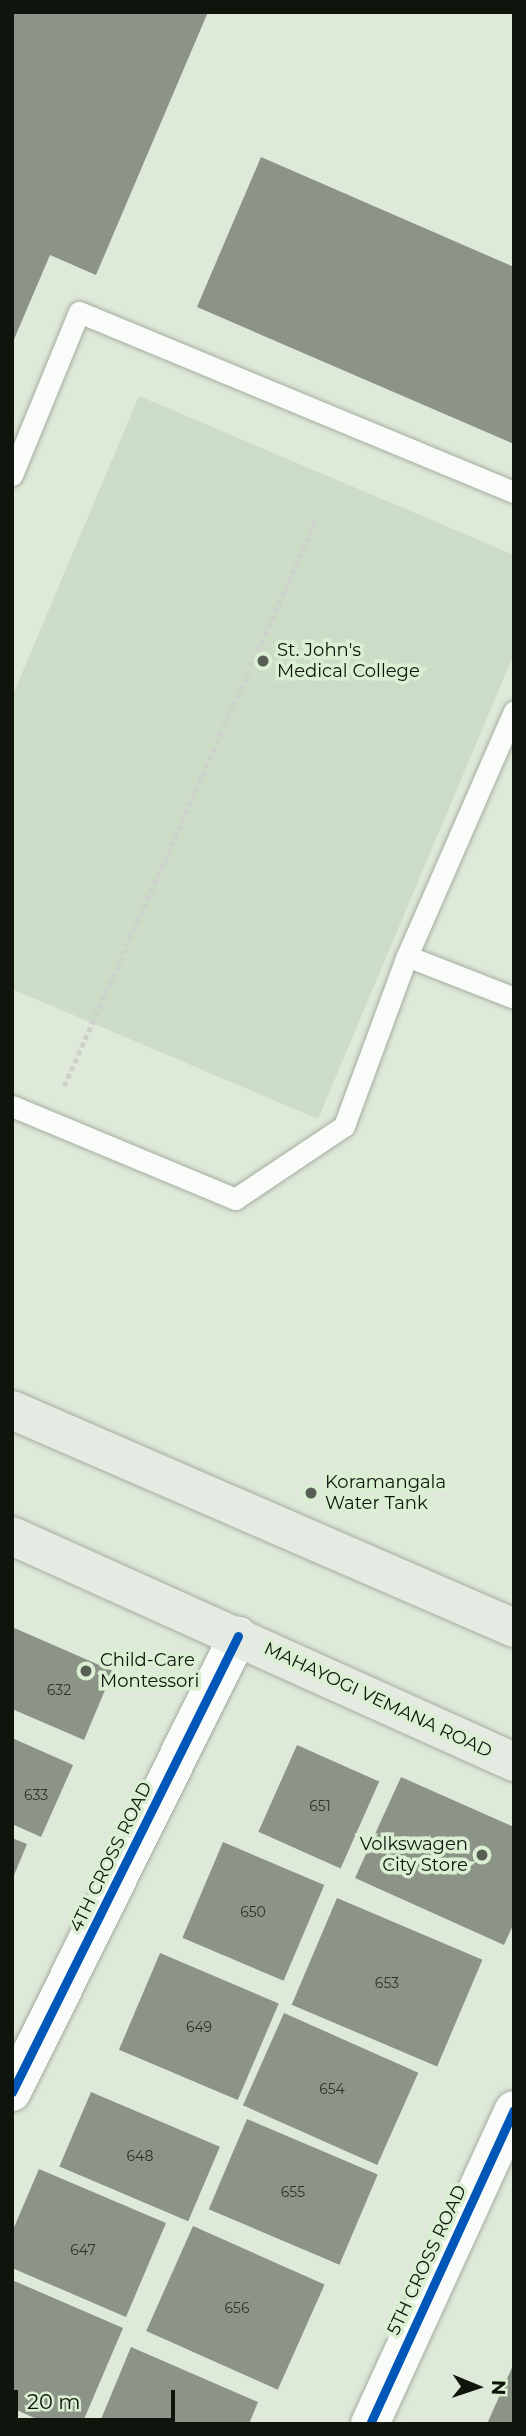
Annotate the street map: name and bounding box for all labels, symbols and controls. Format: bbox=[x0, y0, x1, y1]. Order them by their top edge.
place label: St. John's Medical College bbox=[277, 640, 420, 682]
marker: St. John's Medical College bbox=[255, 653, 271, 669]
place label: Koramangala Water Tank bbox=[325, 1472, 446, 1514]
marker: Koramangala Water Tank bbox=[303, 1485, 319, 1501]
street label: MAHAYOGI VEMANA ROAD bbox=[260, 1638, 496, 1762]
place label: Child-Care Montessori bbox=[100, 1650, 199, 1692]
marker: Child-Care Montessori bbox=[78, 1663, 94, 1679]
house number: 632 bbox=[47, 1682, 71, 1698]
street label: 4TH CROSS ROAD bbox=[65, 1779, 157, 1935]
house number: 633 bbox=[24, 1787, 48, 1803]
house number: 651 bbox=[309, 1798, 331, 1814]
place label: Volkswagen City Store bbox=[360, 1834, 468, 1876]
marker: Volkswagen City Store bbox=[474, 1847, 490, 1863]
house number: 650 bbox=[240, 1904, 266, 1920]
house number: 653 bbox=[375, 1975, 399, 1991]
house number: 649 bbox=[186, 2019, 212, 2035]
house number: 654 bbox=[319, 2081, 345, 2097]
house number: 648 bbox=[127, 2148, 153, 2164]
street label: 5TH CROSS ROAD bbox=[383, 2182, 471, 2338]
house number: 655 bbox=[281, 2184, 305, 2200]
house number: 647 bbox=[70, 2242, 96, 2258]
house number: 656 bbox=[225, 2300, 249, 2316]
north arrow bbox=[442, 2352, 512, 2422]
scale bar bbox=[18, 2376, 178, 2420]
text: N bbox=[487, 2380, 510, 2396]
text: 20 m bbox=[27, 2389, 81, 2414]

